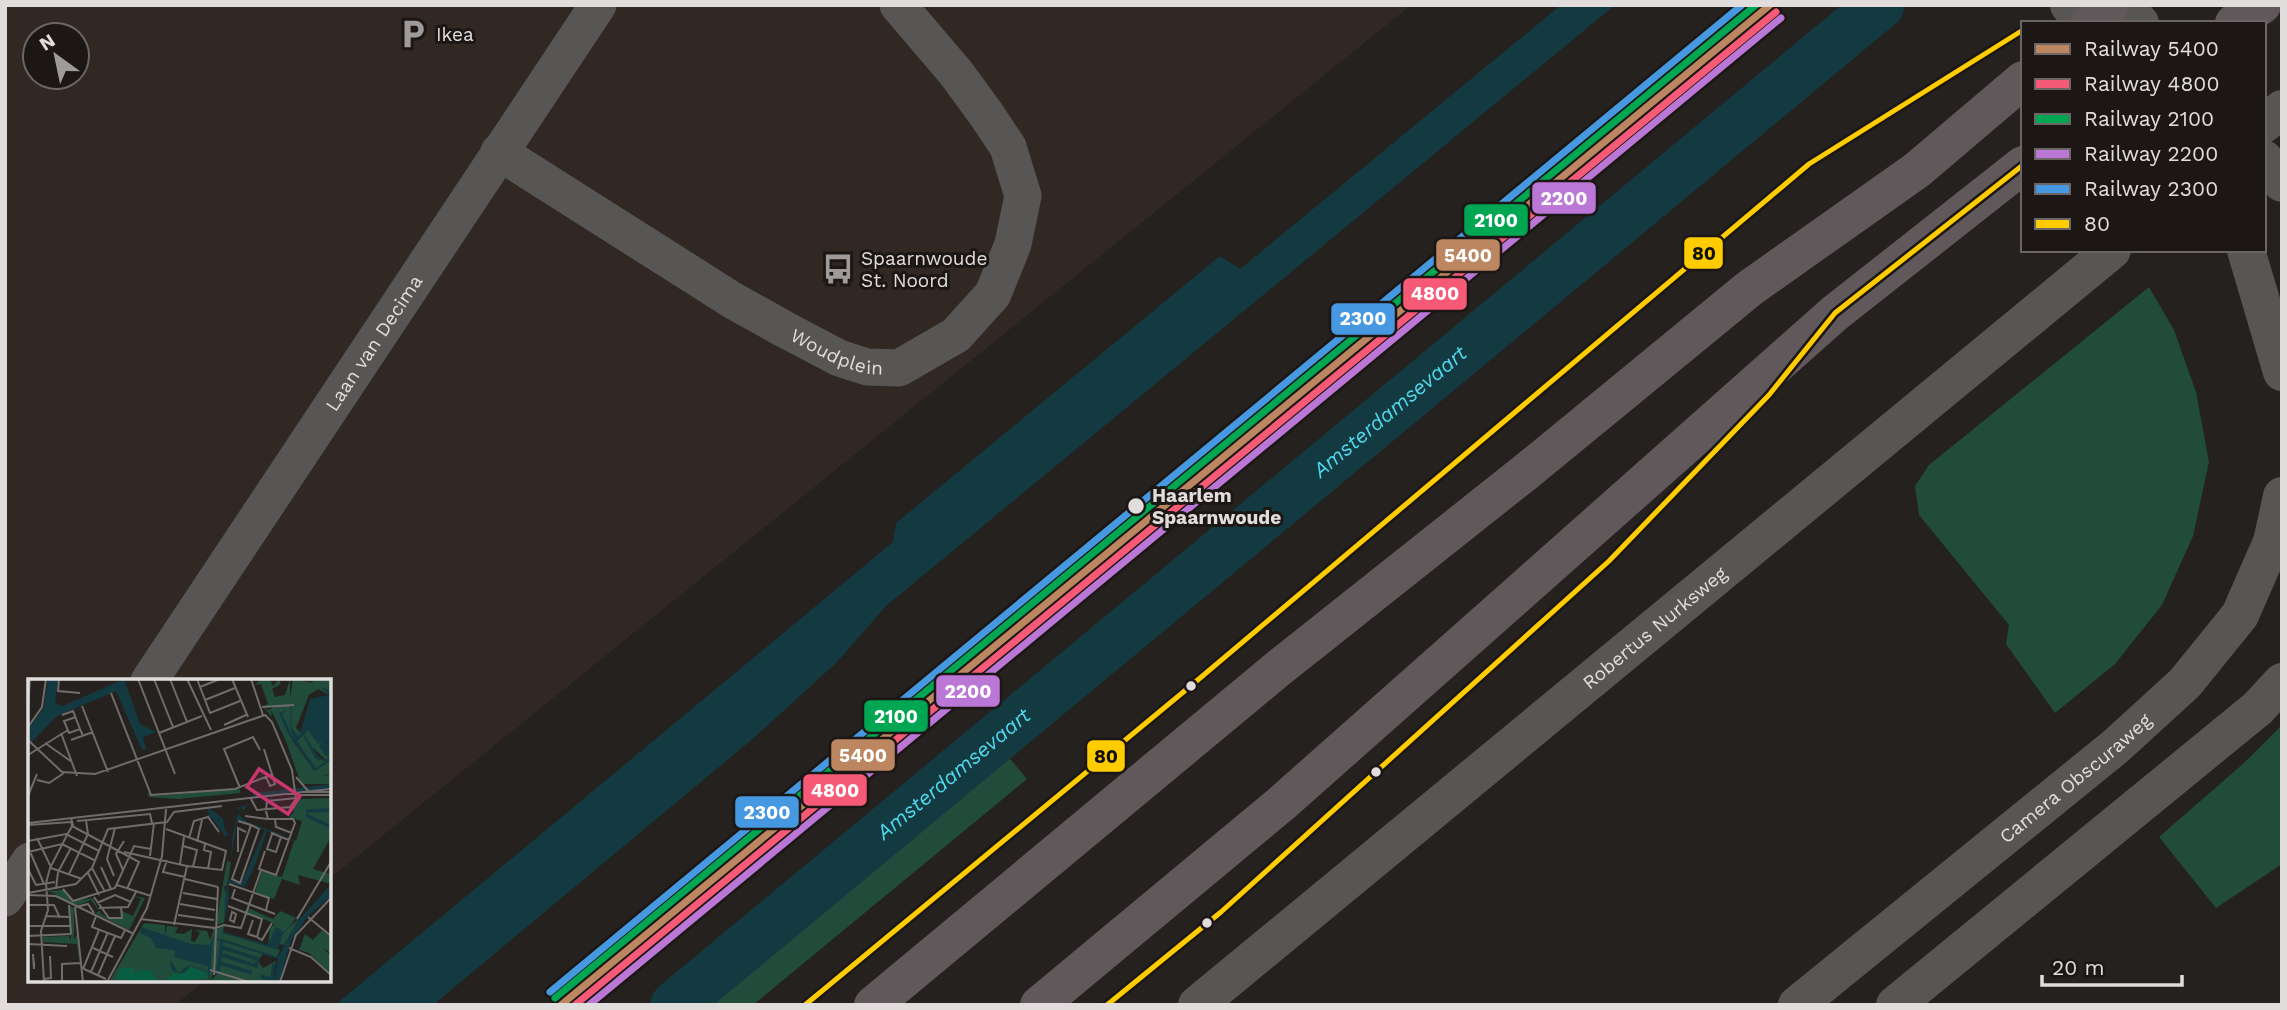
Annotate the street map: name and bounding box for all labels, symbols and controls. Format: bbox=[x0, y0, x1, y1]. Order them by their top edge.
parking icon: Ikea bbox=[396, 17, 430, 51]
north arrow bbox=[21, 21, 91, 91]
legend bbox=[2021, 21, 2266, 252]
place label: Ikea bbox=[436, 23, 474, 46]
text: N bbox=[35, 29, 59, 56]
text: Railway 5400 bbox=[2084, 36, 2219, 61]
text: Railway 4800 bbox=[2084, 71, 2219, 96]
text: Railway 2100 bbox=[2084, 106, 2214, 131]
text: Railway 2200 bbox=[2084, 141, 2218, 166]
text: Railway 2300 bbox=[2084, 176, 2218, 201]
line badge: 2200 bbox=[1531, 181, 1597, 215]
text: 2200 bbox=[1540, 187, 1588, 210]
line badge: 2100 bbox=[1463, 203, 1529, 237]
text: 2100 bbox=[1474, 209, 1518, 232]
text: 80 bbox=[2084, 211, 2110, 236]
line badge: 80 bbox=[1683, 236, 1724, 270]
line badge: 5400 bbox=[1435, 238, 1501, 272]
text: 80 bbox=[1692, 242, 1716, 265]
text: 5400 bbox=[1444, 244, 1492, 267]
place label: Spaarnwoude St. Noord bbox=[861, 247, 987, 292]
bus stop icon: Spaarnwoude St. Noord bbox=[821, 252, 855, 286]
street label: Laan van Decima bbox=[321, 270, 428, 415]
line badge: 4800 bbox=[1402, 277, 1468, 311]
text: 4800 bbox=[1411, 282, 1459, 305]
line badge: 2300 bbox=[1330, 302, 1396, 336]
text: 2300 bbox=[1339, 307, 1387, 330]
street label: Woudplein bbox=[787, 324, 883, 379]
water label: Amsterdamsevaart bbox=[1307, 340, 1472, 483]
place label: Haarlem Spaarnwoude bbox=[1152, 484, 1281, 529]
marker: Haarlem Spaarnwoude bbox=[1126, 496, 1146, 516]
street label: Robertus Nurksweg bbox=[1578, 561, 1732, 694]
line badge: 2200 bbox=[935, 674, 1001, 708]
inset map bbox=[28, 679, 331, 982]
unlabelled marker bbox=[1184, 679, 1198, 693]
text: 2200 bbox=[944, 680, 992, 703]
line badge: 2100 bbox=[863, 699, 929, 733]
water label: Amsterdamsevaart bbox=[871, 702, 1036, 845]
text: 2100 bbox=[874, 705, 918, 728]
street label: Camera Obscuraweg bbox=[1995, 708, 2157, 848]
line badge: 5400 bbox=[830, 738, 896, 772]
line badge: 80 bbox=[1086, 739, 1126, 773]
text: 5400 bbox=[839, 744, 887, 767]
text: 80 bbox=[1094, 745, 1118, 768]
unlabelled marker bbox=[1369, 765, 1383, 779]
line badge: 4800 bbox=[802, 773, 868, 807]
text: 4800 bbox=[811, 779, 859, 802]
line badge: 2300 bbox=[734, 795, 800, 829]
text: 2300 bbox=[743, 801, 791, 824]
unlabelled marker bbox=[1200, 916, 1214, 930]
scale bar bbox=[2042, 944, 2182, 988]
text: 20 m bbox=[2052, 955, 2104, 980]

